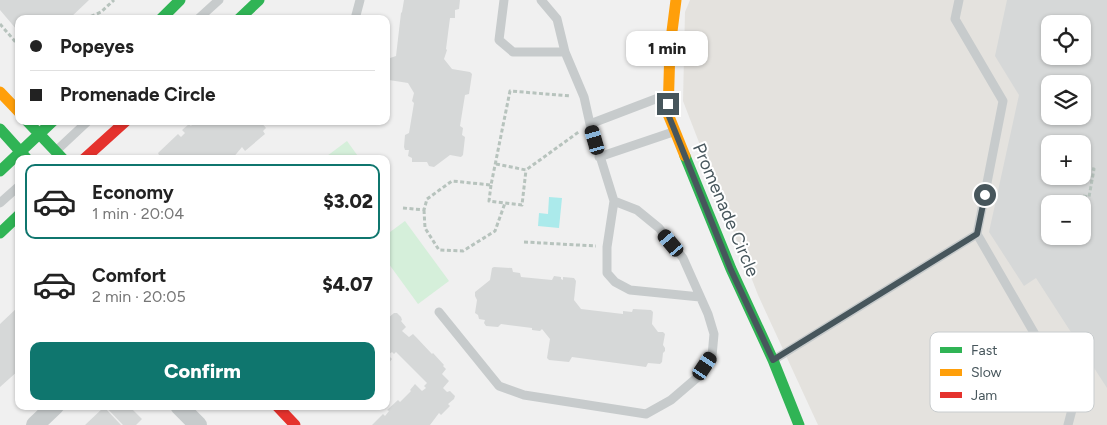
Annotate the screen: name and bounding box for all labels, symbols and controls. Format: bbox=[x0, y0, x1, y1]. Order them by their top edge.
map controls bbox=[1041, 15, 1091, 245]
button: locate bbox=[1041, 15, 1091, 65]
callout: 1 min bbox=[627, 32, 709, 66]
text: Popeyes bbox=[60, 35, 134, 58]
text: 1 min bbox=[648, 39, 686, 58]
button: layers bbox=[1041, 75, 1091, 125]
text: Promenade Circle bbox=[60, 83, 216, 106]
route end bbox=[657, 93, 679, 115]
car bbox=[583, 124, 606, 156]
button: + bbox=[1041, 135, 1091, 185]
street label: Promenade Circle bbox=[688, 140, 764, 280]
icon: car bbox=[32, 179, 77, 224]
text: Economy bbox=[92, 181, 174, 204]
route start bbox=[974, 184, 996, 206]
text: $3.02 bbox=[323, 190, 373, 213]
button: − bbox=[1041, 195, 1091, 245]
text: 1 min · 20:04 bbox=[92, 204, 184, 223]
car bbox=[655, 227, 686, 259]
icon: car bbox=[32, 262, 77, 307]
text: Comfort bbox=[92, 264, 167, 287]
text: $4.07 bbox=[322, 273, 373, 296]
text: 2 min · 20:05 bbox=[92, 287, 186, 306]
legend bbox=[930, 332, 1094, 412]
button: Confirm bbox=[30, 342, 375, 400]
text: Fast bbox=[971, 342, 997, 359]
car bbox=[690, 349, 719, 383]
text: Slow bbox=[971, 364, 1002, 381]
text: Jam bbox=[971, 387, 997, 404]

